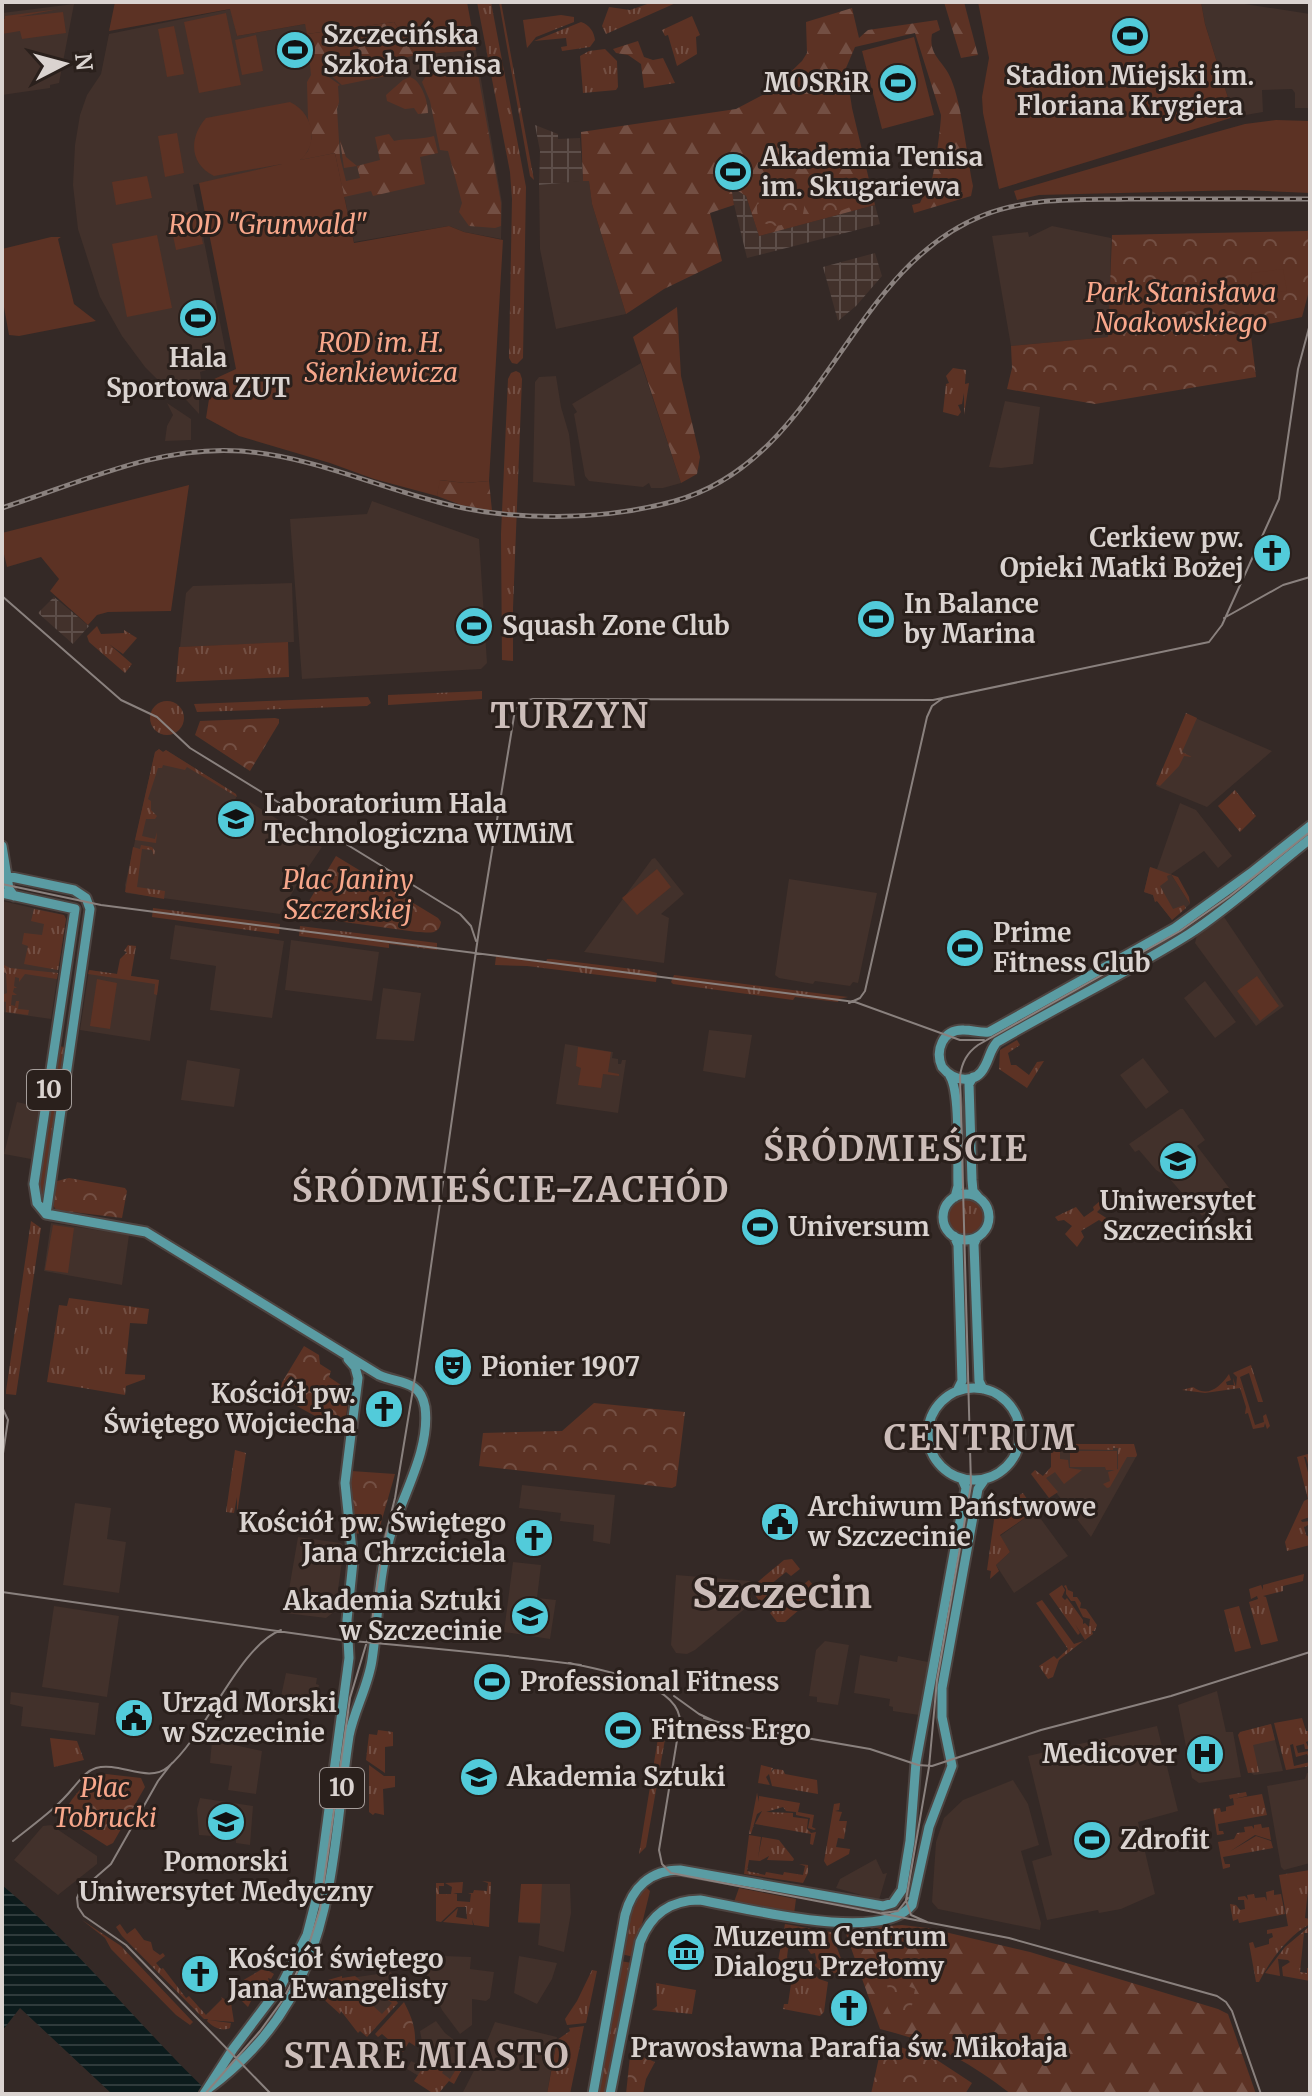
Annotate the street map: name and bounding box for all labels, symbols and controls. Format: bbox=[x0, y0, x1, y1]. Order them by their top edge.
sports icon: Stadion Miejski im. Floriana Krygiera bbox=[1109, 15, 1151, 57]
place label: Szczecińska Szkoła Tenisa bbox=[323, 18, 502, 81]
north arrow bbox=[24, 24, 104, 104]
sports icon: Szczecińska Szkoła Tenisa bbox=[274, 29, 316, 71]
text: N bbox=[69, 52, 99, 73]
place label: Stadion Miejski im. Floriana Krygiera bbox=[1006, 59, 1254, 122]
sports icon: MOSRiR bbox=[877, 62, 919, 104]
place label: MOSRiR bbox=[763, 66, 870, 99]
place label: Akademia Tenisa im. Skugariewa bbox=[760, 140, 983, 203]
sports icon: Akademia Tenisa im. Skugariewa bbox=[712, 151, 754, 193]
park label: ROD "Grunwald" bbox=[169, 208, 367, 241]
park label: Park Stanisława Noakowskiego bbox=[1086, 276, 1276, 339]
sports icon: Hala Sportowa ZUT bbox=[177, 297, 219, 339]
park label: ROD im. H. Sienkiewicza bbox=[304, 326, 458, 389]
place label: Hala Sportowa ZUT bbox=[106, 341, 290, 404]
place label: Cerkiew pw. Opieki Matki Bożej bbox=[1000, 521, 1244, 584]
church icon: Cerkiew pw. Opieki Matki Bożej bbox=[1251, 532, 1293, 574]
place label: In Balance by Marina bbox=[904, 587, 1039, 650]
sports icon: In Balance by Marina bbox=[855, 598, 897, 640]
sports icon: Squash Zone Club bbox=[453, 605, 495, 647]
place label: Squash Zone Club bbox=[502, 609, 730, 642]
district label: TURZYN bbox=[490, 695, 650, 737]
place label: Laboratorium Hala Technologiczna WIMiM bbox=[264, 787, 574, 850]
school or university icon: Laboratorium Hala Technologiczna WIMiM bbox=[215, 798, 257, 840]
park label: Plac Janiny Szczerskiej bbox=[282, 863, 414, 926]
place label: Prime Fitness Club bbox=[993, 916, 1150, 979]
sports icon: Prime Fitness Club bbox=[944, 927, 986, 969]
road number: 10 bbox=[27, 1070, 71, 1110]
district label: ŚRÓDMIEŚCIE bbox=[763, 1126, 1029, 1170]
school or university icon: Uniwersytet Szczeciński bbox=[1157, 1140, 1199, 1182]
district label: ŚRÓDMIEŚCIE-ZACHÓD bbox=[292, 1167, 730, 1211]
place label: Uniwersytet Szczeciński bbox=[1100, 1184, 1257, 1247]
sports icon: Universum bbox=[739, 1206, 781, 1248]
place label: Universum bbox=[788, 1210, 930, 1243]
theatre icon: Pionier 1907 bbox=[432, 1346, 474, 1388]
place label: Pionier 1907 bbox=[481, 1350, 640, 1383]
place label: Kościół pw. Świętego Wojciecha bbox=[103, 1377, 356, 1440]
church icon: Kościół pw. Świętego Wojciecha bbox=[363, 1388, 405, 1430]
district label: CENTRUM bbox=[884, 1417, 1078, 1459]
place label: Archiwum Państwowe w Szczecinie bbox=[807, 1490, 1096, 1553]
public building icon: Archiwum Państwowe w Szczecinie bbox=[759, 1501, 801, 1543]
place label: Kościół pw. Świętego Jana Chrzciciela bbox=[239, 1505, 506, 1569]
church icon: Kościół pw. Świętego Jana Chrzciciela bbox=[513, 1517, 555, 1559]
district label: Szczecin bbox=[692, 1567, 872, 1619]
place label: Akademia Sztuki w Szczecinie bbox=[282, 1584, 502, 1647]
school or university icon: Akademia Sztuki w Szczecinie bbox=[509, 1595, 551, 1637]
sports icon: Professional Fitness bbox=[471, 1661, 513, 1703]
place label: Professional Fitness bbox=[520, 1665, 779, 1698]
place label: Urząd Morski w Szczecinie bbox=[161, 1686, 337, 1749]
public building icon: Urząd Morski w Szczecinie bbox=[113, 1697, 155, 1739]
sports icon: Fitness Ergo bbox=[602, 1709, 644, 1751]
place label: Fitness Ergo bbox=[651, 1713, 811, 1746]
hospital icon: Medicover bbox=[1184, 1733, 1226, 1775]
place label: Medicover bbox=[1042, 1737, 1177, 1770]
school or university icon: Akademia Sztuki bbox=[458, 1756, 500, 1798]
place label: Akademia Sztuki bbox=[506, 1760, 726, 1793]
road number: 10 bbox=[320, 1768, 364, 1808]
park label: Plac Tobrucki bbox=[53, 1771, 157, 1834]
school or university icon: Pomorski Uniwersytet Medyczny bbox=[205, 1801, 247, 1843]
sports icon: Zdrofit bbox=[1071, 1819, 1113, 1861]
place label: Zdrofit bbox=[1120, 1823, 1210, 1856]
place label: Pomorski Uniwersytet Medyczny bbox=[79, 1845, 374, 1908]
place label: Muzeum Centrum Dialogu Przełomy bbox=[714, 1920, 947, 1983]
museum icon: Muzeum Centrum Dialogu Przełomy bbox=[665, 1931, 707, 1973]
place label: Kościół świętego Jana Ewangelisty bbox=[227, 1942, 448, 2005]
church icon: Kościół świętego Jana Ewangelisty bbox=[179, 1953, 221, 1995]
church icon: Prawosławna Parafia św. Mikołaja bbox=[828, 1987, 870, 2029]
place label: Prawosławna Parafia św. Mikołaja bbox=[630, 2031, 1068, 2064]
district label: STARE MIASTO bbox=[283, 2035, 571, 2077]

